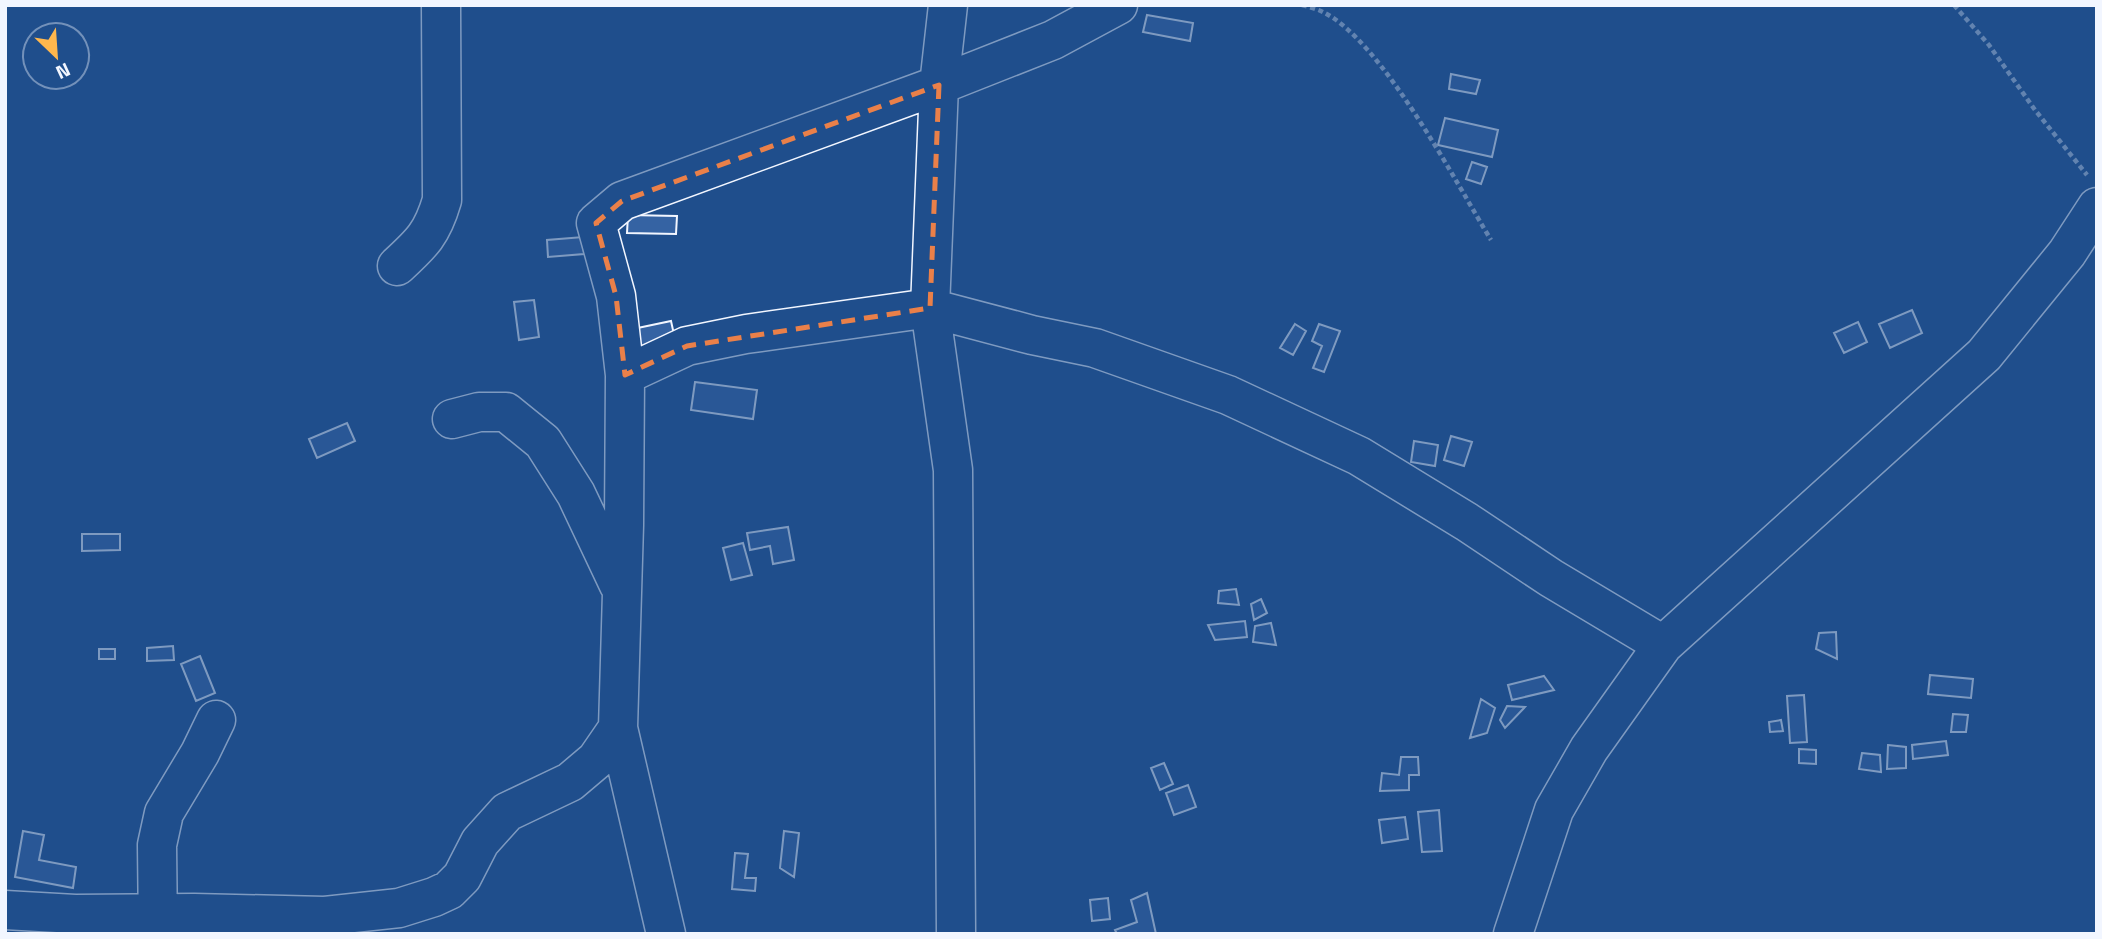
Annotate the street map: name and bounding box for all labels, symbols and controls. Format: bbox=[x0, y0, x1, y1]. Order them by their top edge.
north arrow bbox=[21, 21, 91, 91]
text: N bbox=[51, 56, 75, 88]

